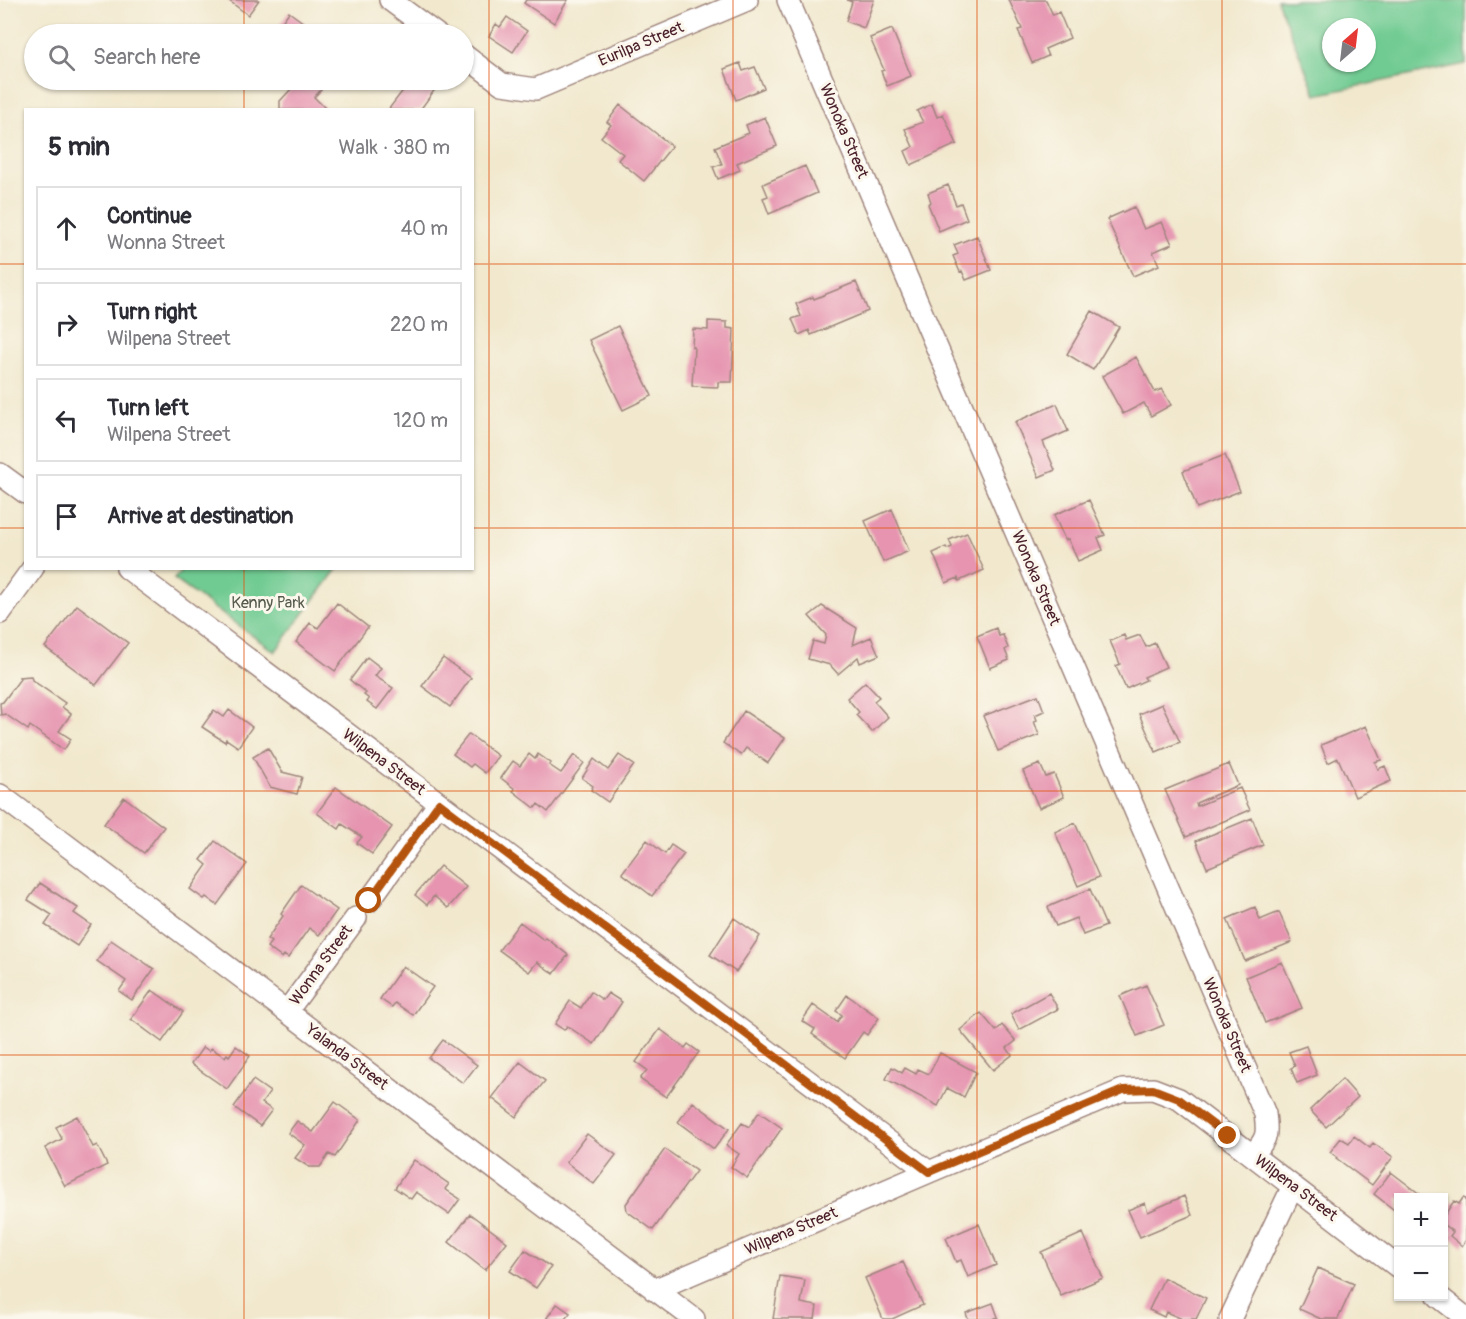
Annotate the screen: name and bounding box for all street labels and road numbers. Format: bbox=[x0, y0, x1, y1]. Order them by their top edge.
street label: Eurilpa Street bbox=[595, 17, 687, 71]
street label: Wonoka Street bbox=[815, 81, 873, 182]
street label: Wonoka Street bbox=[1007, 528, 1065, 629]
street label: Wilpena Street bbox=[339, 724, 430, 800]
street label: Wonna Street bbox=[285, 920, 357, 1009]
street label: Wonoka Street bbox=[1198, 975, 1256, 1076]
street label: Yalanda Street bbox=[301, 1019, 393, 1095]
street label: Wilpena Street bbox=[1251, 1150, 1342, 1226]
street label: Wilpena Street bbox=[742, 1202, 841, 1260]

